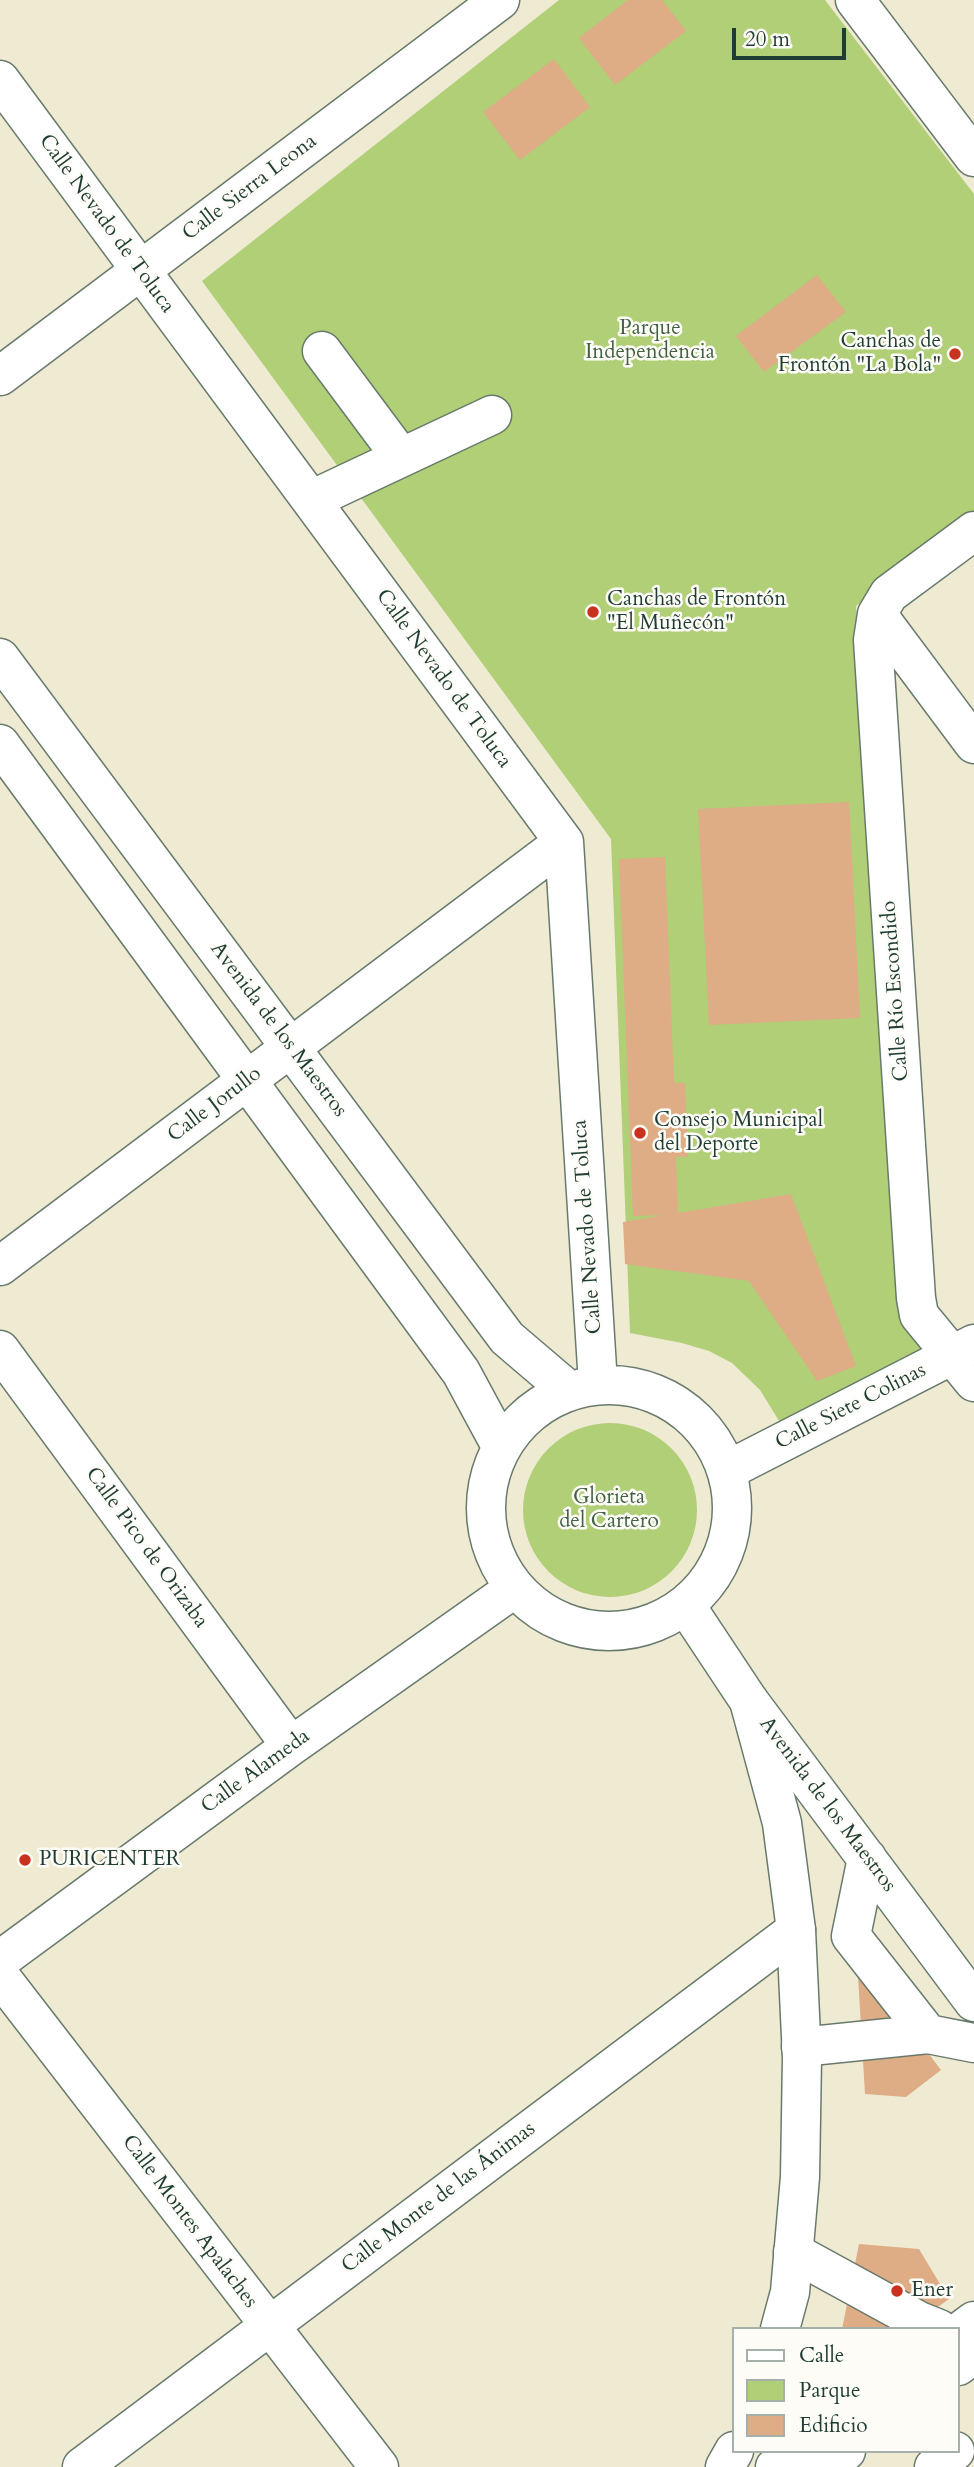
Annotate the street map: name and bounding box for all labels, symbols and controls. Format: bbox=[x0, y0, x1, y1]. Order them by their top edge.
scale bar bbox=[736, 14, 850, 58]
text: 20 m bbox=[745, 25, 790, 54]
street label: Calle Sierra Leona bbox=[178, 129, 322, 247]
street label: Calle Nevado de Toluca bbox=[33, 130, 179, 318]
park label: Parque Independencia bbox=[585, 316, 715, 366]
place label: Canchas de Frontón "La Bola" bbox=[778, 329, 941, 379]
marker: Canchas de Frontón "La Bola" bbox=[947, 346, 963, 362]
street label: Calle Nevado de Toluca bbox=[370, 585, 516, 773]
place label: Canchas de Frontón "El Muñecón" bbox=[607, 587, 786, 637]
marker: Canchas de Frontón "El Muñecón" bbox=[585, 604, 601, 620]
street label: Calle Río Escondido bbox=[877, 900, 915, 1082]
street label: Avenida de los Maestros bbox=[204, 938, 352, 1122]
street label: Calle Jorullo bbox=[163, 1062, 267, 1148]
place label: Consejo Municipal del Deporte bbox=[654, 1108, 823, 1158]
street label: Calle Nevado de Toluca bbox=[568, 1119, 608, 1335]
marker: Consejo Municipal del Deporte bbox=[632, 1125, 648, 1141]
street label: Calle Siete Colinas bbox=[772, 1358, 930, 1456]
street label: Calle Pico de Orizaba bbox=[79, 1463, 213, 1633]
park label: Glorieta del Cartero bbox=[559, 1485, 659, 1535]
street label: Avenida de los Maestros bbox=[753, 1713, 901, 1897]
street label: Calle Alameda bbox=[197, 1724, 315, 1820]
place label: PURICENTER bbox=[39, 1847, 180, 1873]
marker: PURICENTER bbox=[17, 1852, 33, 1868]
street label: Calle Monte de las Ánimas bbox=[337, 2117, 541, 2279]
street label: Calle Montes Apalaches bbox=[116, 2130, 262, 2314]
place label: Ener bbox=[911, 2278, 953, 2304]
marker: Ener bbox=[889, 2283, 905, 2299]
legend bbox=[732, 2327, 960, 2453]
text: Calle bbox=[799, 2341, 844, 2370]
text: Parque bbox=[799, 2376, 860, 2405]
text: Edificio bbox=[799, 2411, 868, 2440]

